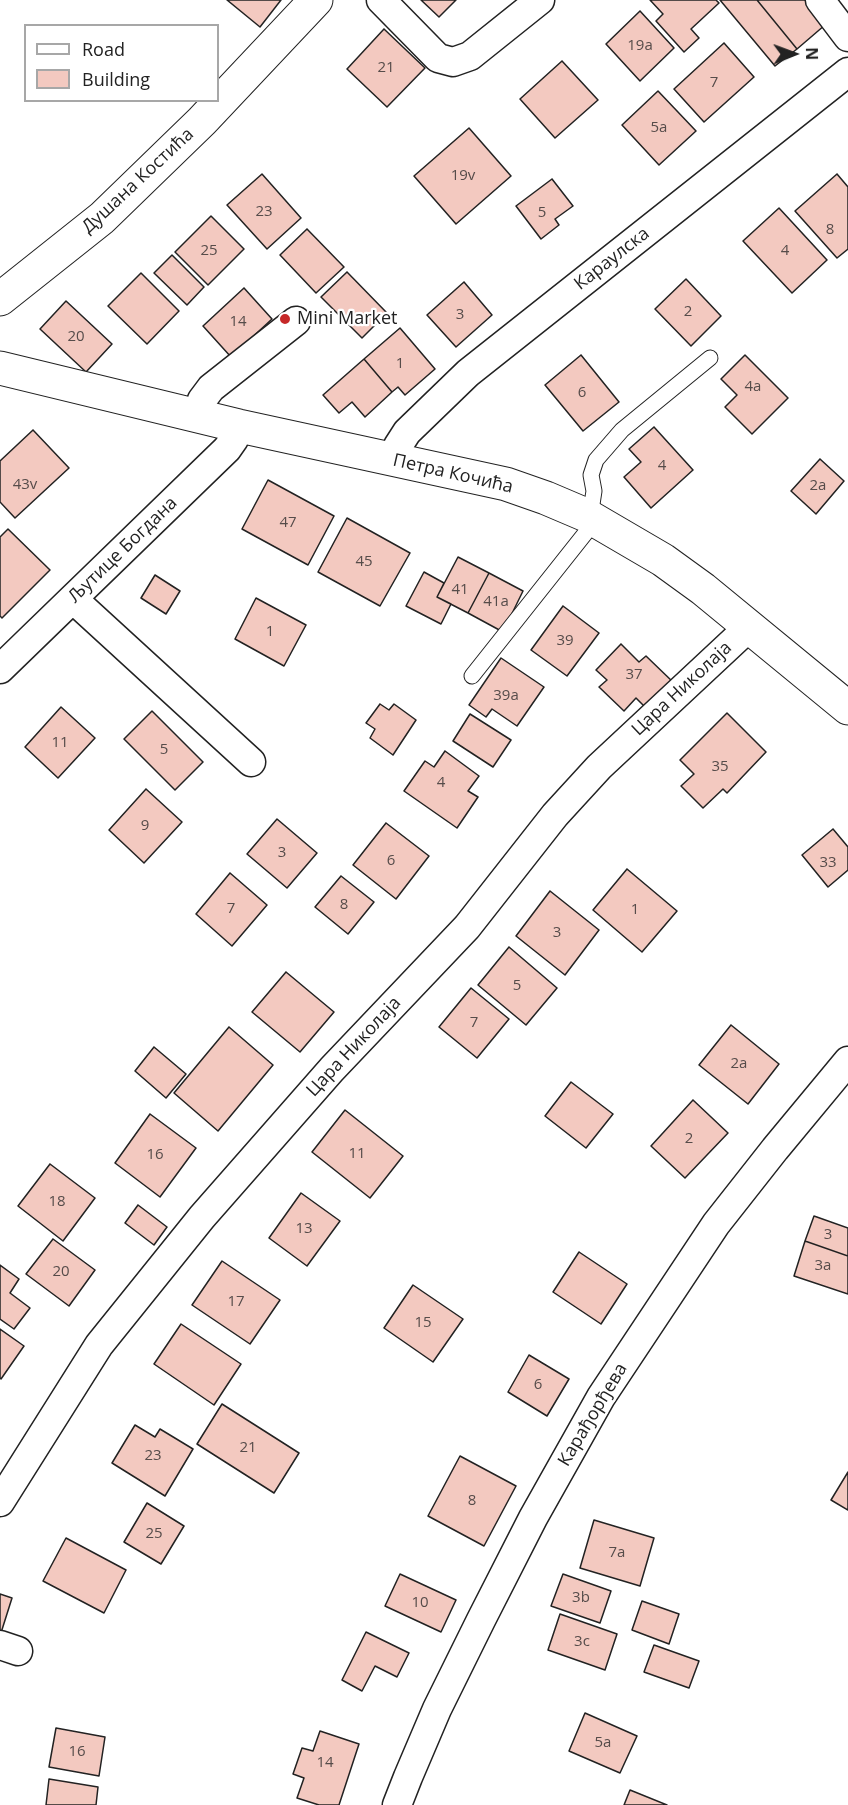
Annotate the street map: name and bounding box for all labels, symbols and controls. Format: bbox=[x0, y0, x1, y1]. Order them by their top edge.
legend bbox=[24, 24, 219, 102]
north arrow bbox=[764, 24, 824, 84]
text: Road bbox=[82, 37, 125, 61]
house number: 19a bbox=[627, 37, 653, 55]
text: N bbox=[801, 47, 823, 60]
house number: 21 bbox=[377, 59, 395, 77]
text: Building bbox=[82, 67, 150, 91]
house number: 7 bbox=[710, 74, 718, 92]
house number: 5a bbox=[651, 119, 667, 137]
street label: Душана Костића bbox=[78, 124, 198, 238]
house number: 19v bbox=[451, 167, 475, 185]
house number: 23 bbox=[255, 203, 273, 221]
house number: 5 bbox=[538, 204, 546, 222]
house number: 8 bbox=[826, 221, 834, 239]
street label: Караулска bbox=[570, 223, 654, 295]
house number: 25 bbox=[200, 242, 218, 260]
house number: 4 bbox=[781, 242, 789, 260]
house number: 2 bbox=[684, 303, 692, 321]
house number: 3 bbox=[456, 306, 464, 324]
place label: Mini Market bbox=[297, 308, 398, 330]
marker: Mini Market bbox=[278, 312, 292, 326]
house number: 14 bbox=[229, 313, 247, 331]
house number: 20 bbox=[67, 328, 85, 346]
house number: 1 bbox=[396, 355, 404, 373]
house number: 4a bbox=[745, 378, 761, 396]
house number: 6 bbox=[578, 384, 586, 402]
street label: Петра Кочића bbox=[391, 450, 515, 498]
house number: 4 bbox=[658, 457, 666, 475]
house number: 43v bbox=[13, 476, 37, 494]
house number: 2a bbox=[810, 477, 826, 495]
street label: Љутице Богдана bbox=[64, 493, 182, 607]
house number: 47 bbox=[279, 514, 297, 532]
house number: 45 bbox=[355, 553, 373, 571]
house number: 41 bbox=[451, 581, 469, 599]
house number: 41a bbox=[483, 593, 509, 611]
house number: 1 bbox=[266, 623, 274, 641]
house number: 39 bbox=[556, 632, 574, 650]
street label: Цара Николаја bbox=[628, 637, 736, 741]
house number: 37 bbox=[625, 666, 643, 684]
house number: 39a bbox=[493, 687, 519, 705]
house number: 11 bbox=[51, 734, 69, 752]
house number: 5 bbox=[160, 741, 168, 759]
house number: 35 bbox=[711, 758, 729, 776]
house number: 4 bbox=[437, 774, 445, 792]
house number: 9 bbox=[141, 817, 149, 835]
house number: 3 bbox=[278, 844, 286, 862]
house number: 6 bbox=[387, 852, 395, 870]
house number: 33 bbox=[819, 854, 837, 872]
house number: 8 bbox=[340, 896, 348, 914]
house number: 7 bbox=[227, 900, 235, 918]
house number: 1 bbox=[631, 901, 639, 919]
house number: 3 bbox=[553, 924, 561, 942]
house number: 5 bbox=[513, 977, 521, 995]
street label: Цара Николаја bbox=[302, 993, 406, 1101]
house number: 7 bbox=[470, 1014, 478, 1032]
house number: 2a bbox=[731, 1055, 747, 1073]
house number: 2 bbox=[685, 1130, 693, 1148]
house number: 11 bbox=[348, 1145, 366, 1163]
house number: 16 bbox=[146, 1146, 164, 1164]
house number: 18 bbox=[48, 1193, 66, 1211]
house number: 13 bbox=[295, 1220, 313, 1238]
house number: 3 bbox=[824, 1226, 832, 1244]
house number: 3a bbox=[815, 1257, 831, 1275]
house number: 20 bbox=[52, 1263, 70, 1281]
house number: 17 bbox=[227, 1293, 245, 1311]
house number: 15 bbox=[414, 1314, 432, 1332]
street label: Карађорђева bbox=[554, 1360, 632, 1470]
house number: 6 bbox=[534, 1376, 542, 1394]
house number: 21 bbox=[239, 1439, 257, 1457]
house number: 23 bbox=[144, 1447, 162, 1465]
house number: 8 bbox=[468, 1492, 476, 1510]
house number: 25 bbox=[145, 1525, 163, 1543]
house number: 7a bbox=[609, 1544, 625, 1562]
house number: 3b bbox=[572, 1589, 590, 1607]
house number: 10 bbox=[411, 1594, 429, 1612]
house number: 3c bbox=[574, 1633, 590, 1651]
house number: 5a bbox=[595, 1734, 611, 1752]
house number: 16 bbox=[68, 1743, 86, 1761]
house number: 14 bbox=[316, 1754, 334, 1772]

